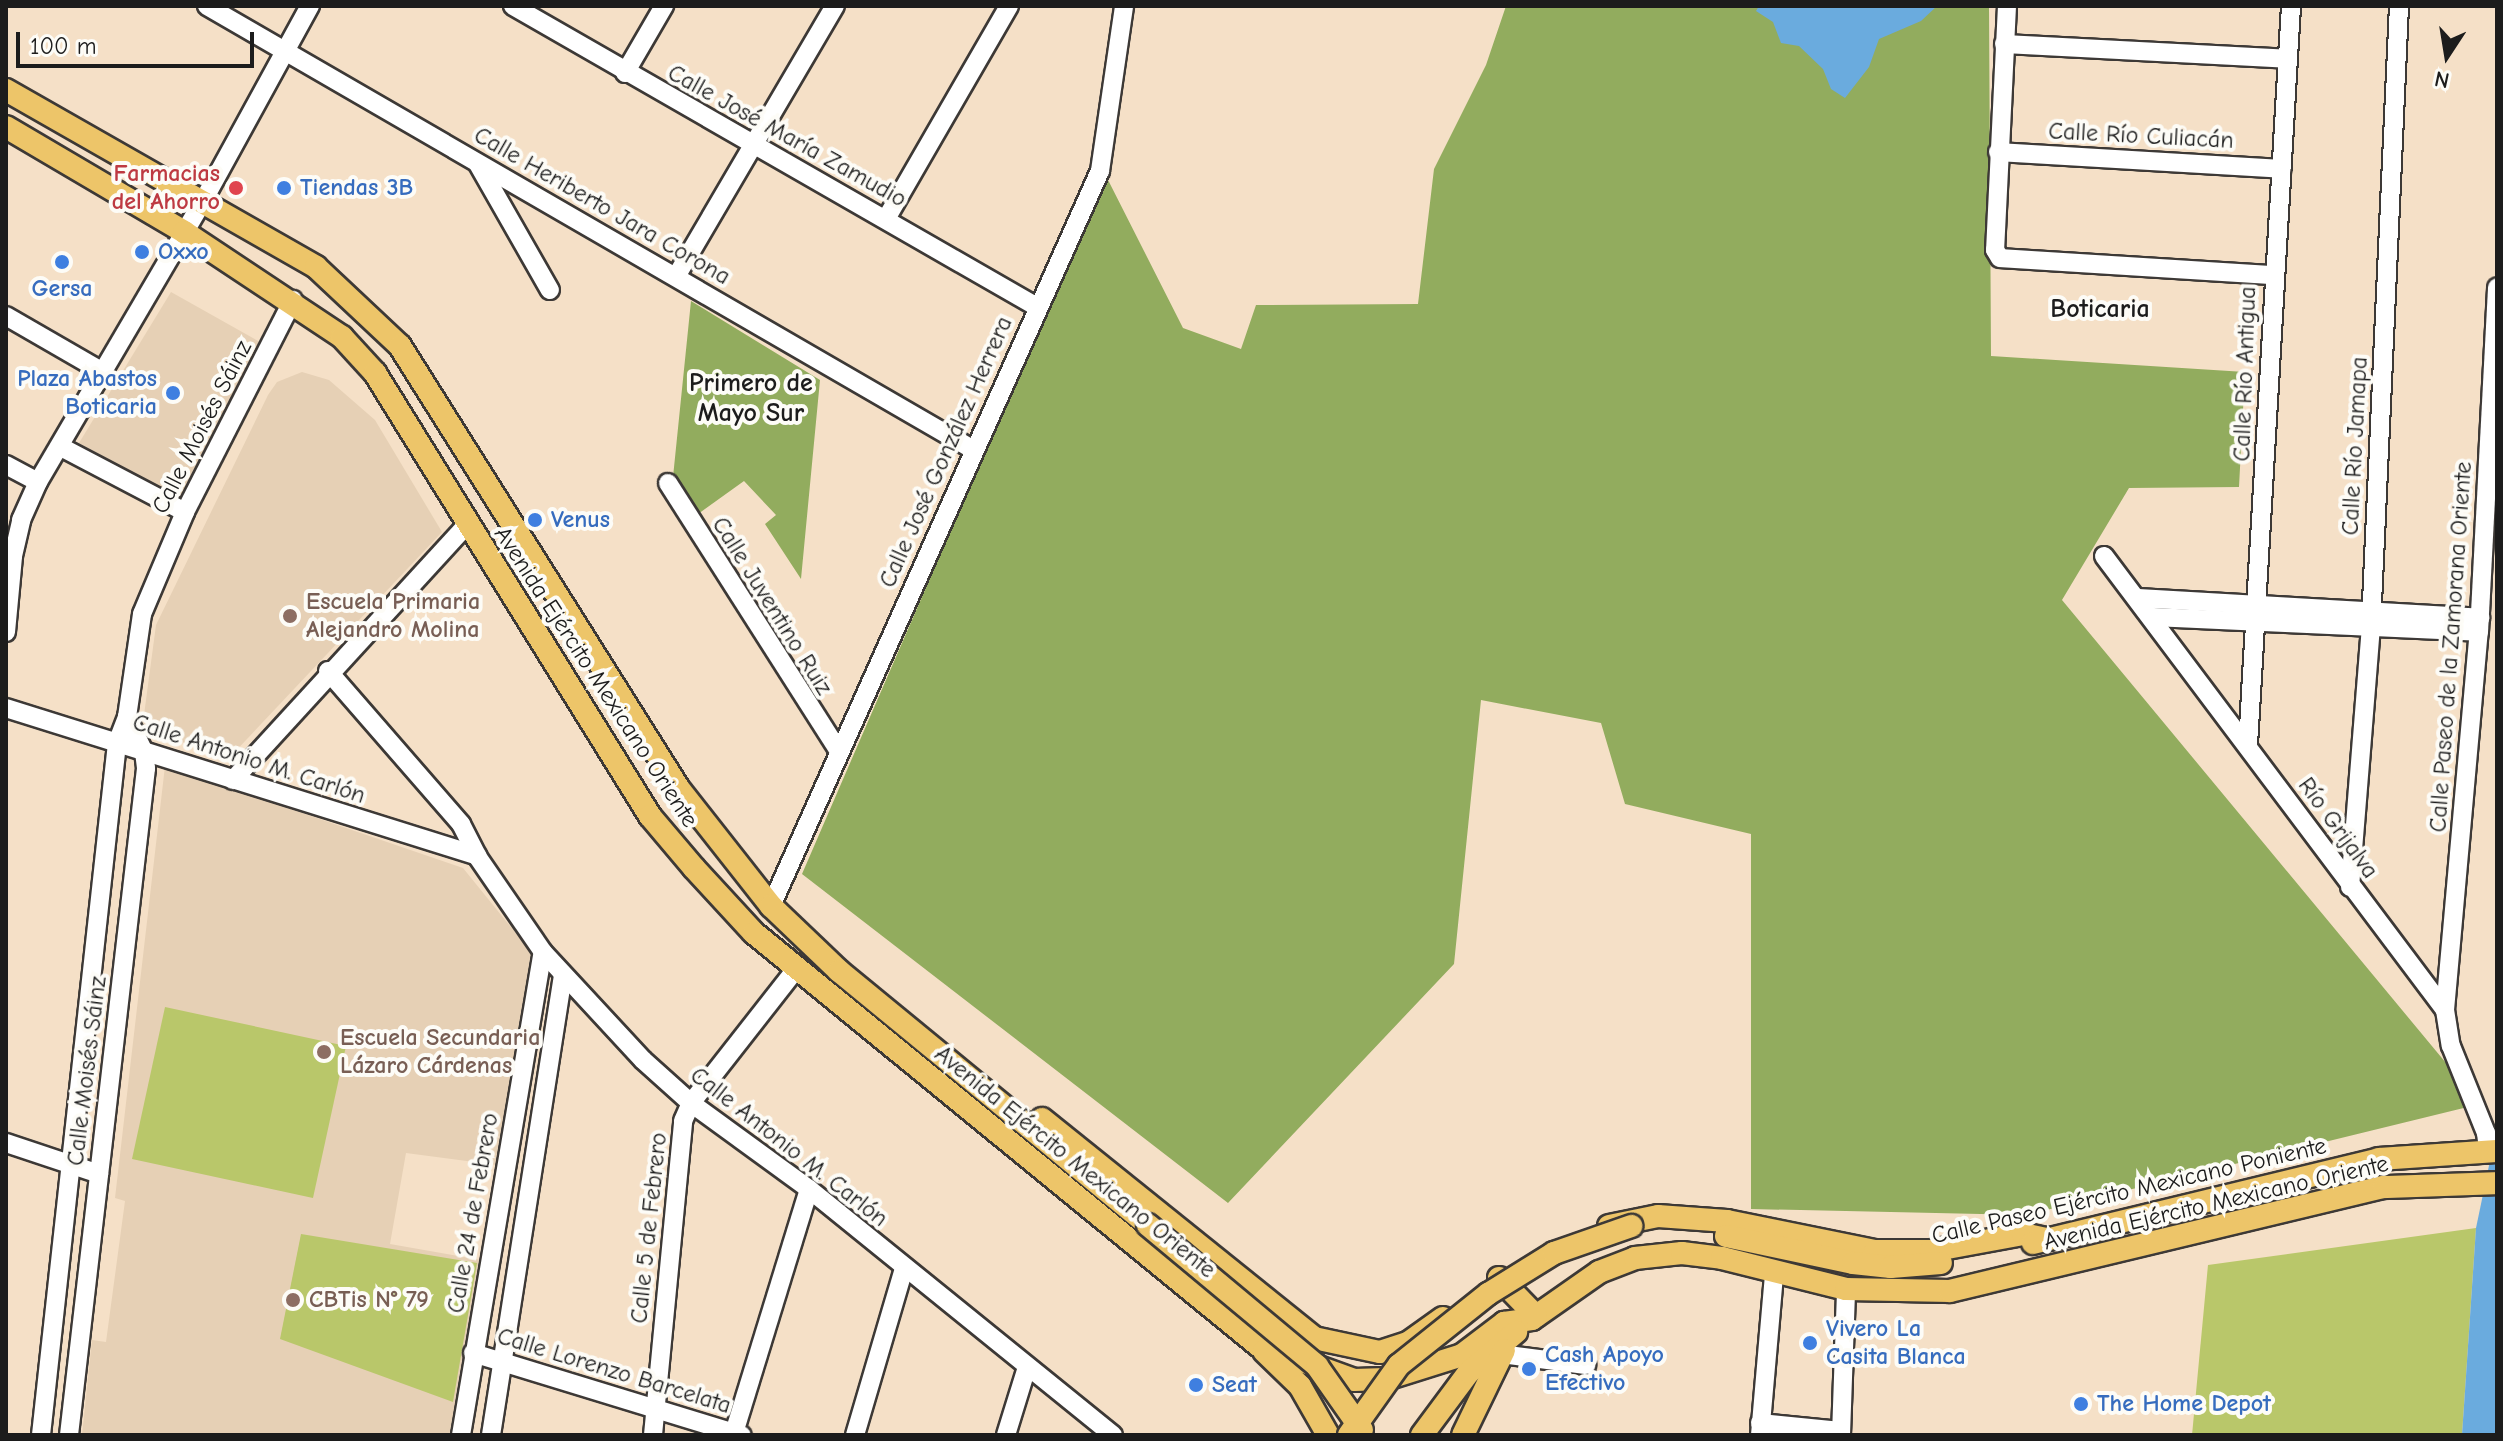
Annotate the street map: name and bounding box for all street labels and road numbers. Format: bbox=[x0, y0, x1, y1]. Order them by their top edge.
street label: Calle José María Zamudio bbox=[663, 58, 911, 214]
street label: Calle Río Culiacán bbox=[2048, 117, 2234, 155]
street label: Calle Heriberto Jara Corona bbox=[469, 121, 735, 291]
street label: Calle Río Antigua bbox=[2228, 286, 2262, 462]
street label: Calle José González Herrera bbox=[873, 312, 1019, 592]
street label: Calle Moisés Sáinz bbox=[146, 336, 258, 518]
street label: Calle Río Jamapa bbox=[2336, 356, 2374, 536]
street label: Calle Paseo de la Zamorana Oriente bbox=[2424, 461, 2478, 833]
street label: Calle Juventino Ruiz bbox=[706, 512, 838, 700]
street label: Avenida Ejército Mexicano Oriente bbox=[488, 521, 704, 833]
street label: Calle Antonio M. Carlón bbox=[129, 708, 369, 810]
street label: Río Grijalva bbox=[2292, 772, 2384, 884]
street label: Calle Moisés Sáinz bbox=[61, 975, 113, 1167]
street label: Avenida Ejército Mexicano Oriente bbox=[929, 1040, 1221, 1284]
street label: Calle Antonio M. Carlón bbox=[684, 1061, 894, 1233]
street label: Calle 24 de Febrero bbox=[441, 1111, 505, 1315]
street label: Calle 5 de Febrero bbox=[625, 1131, 673, 1325]
street label: Calle Paseo Ejército Mexicano Poniente bbox=[1929, 1132, 2329, 1250]
street label: Avenida Ejército Mexicano Oriente bbox=[2041, 1149, 2391, 1257]
street label: Calle Lorenzo Barcelata bbox=[494, 1322, 734, 1420]

